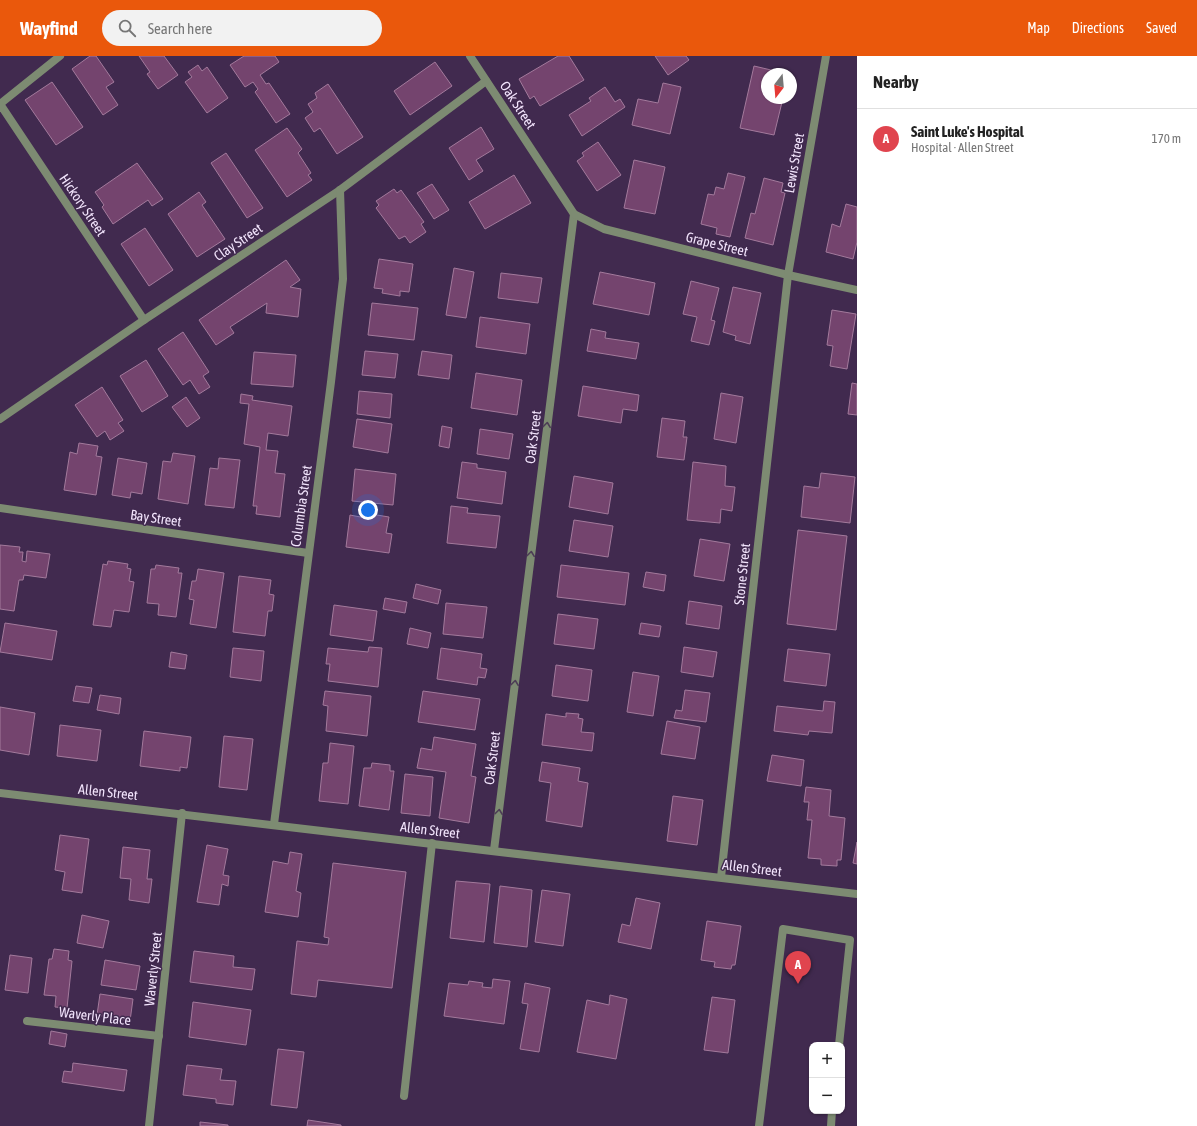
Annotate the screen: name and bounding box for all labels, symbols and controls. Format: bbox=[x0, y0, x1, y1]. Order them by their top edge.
search box bbox=[102, 10, 382, 46]
text: Wayfind bbox=[20, 17, 78, 39]
icon: search bbox=[116, 17, 138, 39]
text: Search here bbox=[148, 20, 212, 37]
text: Map bbox=[1027, 20, 1050, 36]
text: Directions bbox=[1072, 20, 1124, 36]
text: Saved bbox=[1146, 20, 1177, 36]
north arrow bbox=[761, 68, 797, 104]
text: Nearby bbox=[873, 72, 919, 92]
street label: Oak Street bbox=[497, 78, 539, 132]
text: Saint Luke's Hospital bbox=[911, 123, 1024, 140]
text: A bbox=[883, 131, 889, 146]
text: 170 m bbox=[1152, 131, 1181, 146]
street label: Lewis Street bbox=[781, 132, 807, 194]
text: Hospital · Allen Street bbox=[911, 140, 1014, 155]
street label: Hickory Street bbox=[56, 171, 110, 239]
street label: Clay Street bbox=[211, 220, 265, 264]
street label: Grape Street bbox=[684, 229, 750, 259]
street label: Oak Street bbox=[522, 409, 544, 465]
one-way arrow bbox=[543, 422, 552, 428]
street label: Columbia Street bbox=[287, 464, 315, 548]
your location bbox=[358, 500, 378, 520]
street label: Bay Street bbox=[129, 506, 183, 530]
street label: Stone Street bbox=[731, 542, 753, 606]
one-way arrow bbox=[526, 551, 535, 557]
one-way arrow bbox=[510, 680, 519, 686]
street label: Oak Street bbox=[481, 730, 503, 786]
street label: Allen Street bbox=[77, 781, 139, 803]
one-way arrow bbox=[494, 809, 503, 815]
street label: Allen Street bbox=[399, 818, 461, 842]
street label: Allen Street bbox=[721, 856, 783, 880]
street label: Waverly Street bbox=[141, 931, 165, 1007]
pin: A bbox=[785, 951, 811, 984]
street label: Waverly Place bbox=[58, 1004, 132, 1028]
map controls bbox=[809, 1042, 845, 1114]
button: + bbox=[809, 1042, 845, 1078]
button: − bbox=[809, 1078, 845, 1114]

